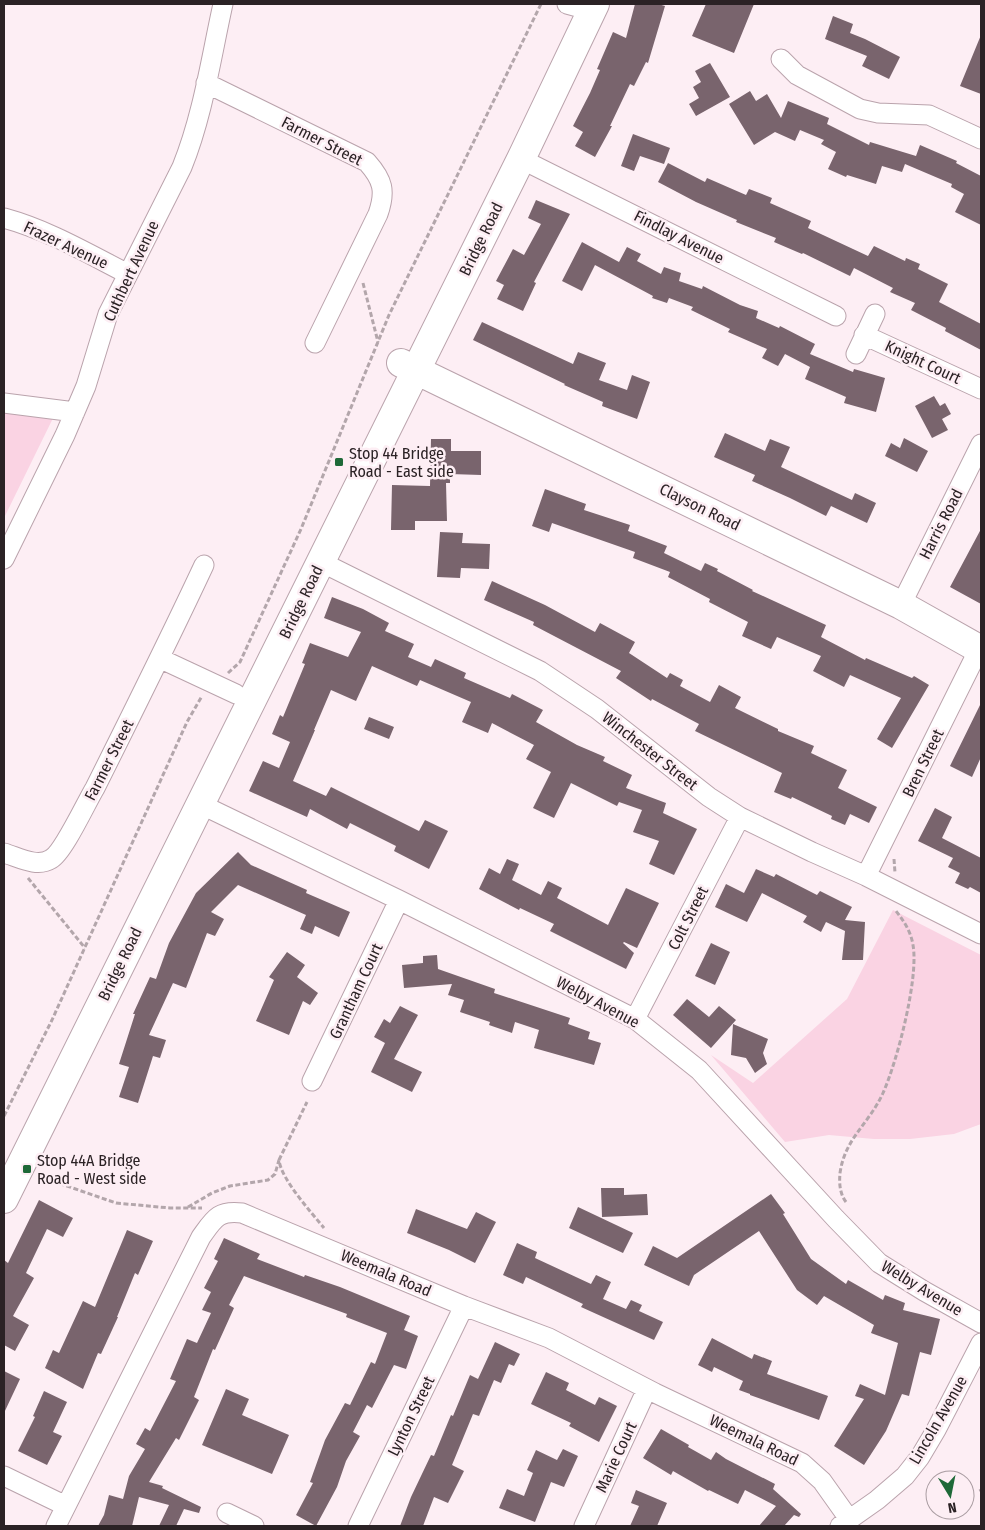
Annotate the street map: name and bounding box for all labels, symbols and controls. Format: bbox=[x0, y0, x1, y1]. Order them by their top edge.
street label: Farmer Street bbox=[278, 112, 366, 170]
street label: Bridge Road bbox=[455, 199, 507, 279]
street label: Findlay Avenue bbox=[631, 206, 727, 268]
street label: Frazer Avenue bbox=[21, 217, 111, 273]
street label: Cuthbert Avenue bbox=[99, 218, 163, 324]
street label: Knight Court bbox=[882, 336, 965, 388]
place label: Stop 44 Bridge Road - East side bbox=[349, 444, 454, 481]
marker: Stop 44 Bridge Road - East side bbox=[333, 456, 345, 468]
street label: Clayson Road bbox=[657, 479, 743, 535]
street label: Harris Road bbox=[915, 486, 967, 562]
street label: Bridge Road bbox=[275, 562, 327, 642]
street label: Winchester Street bbox=[598, 708, 702, 795]
street label: Farmer Street bbox=[80, 716, 138, 804]
street label: Bren Street bbox=[898, 725, 948, 800]
street label: Colt Street bbox=[664, 882, 712, 953]
street label: Bridge Road bbox=[94, 924, 146, 1004]
street label: Grantham Court bbox=[326, 939, 387, 1042]
street label: Welby Avenue bbox=[553, 972, 643, 1032]
place label: Stop 44A Bridge Road - West side bbox=[37, 1151, 147, 1188]
marker: Stop 44A Bridge Road - West side bbox=[21, 1163, 33, 1175]
street label: Weemala Road bbox=[338, 1245, 434, 1301]
street label: Welby Avenue bbox=[878, 1256, 966, 1320]
street label: Lynton Street bbox=[383, 1372, 439, 1459]
street label: Lincoln Avenue bbox=[905, 1372, 971, 1468]
street label: Weemala Road bbox=[706, 1410, 802, 1470]
street label: Marie Court bbox=[591, 1418, 641, 1495]
north arrow bbox=[925, 1470, 975, 1520]
text: N bbox=[947, 1498, 958, 1516]

